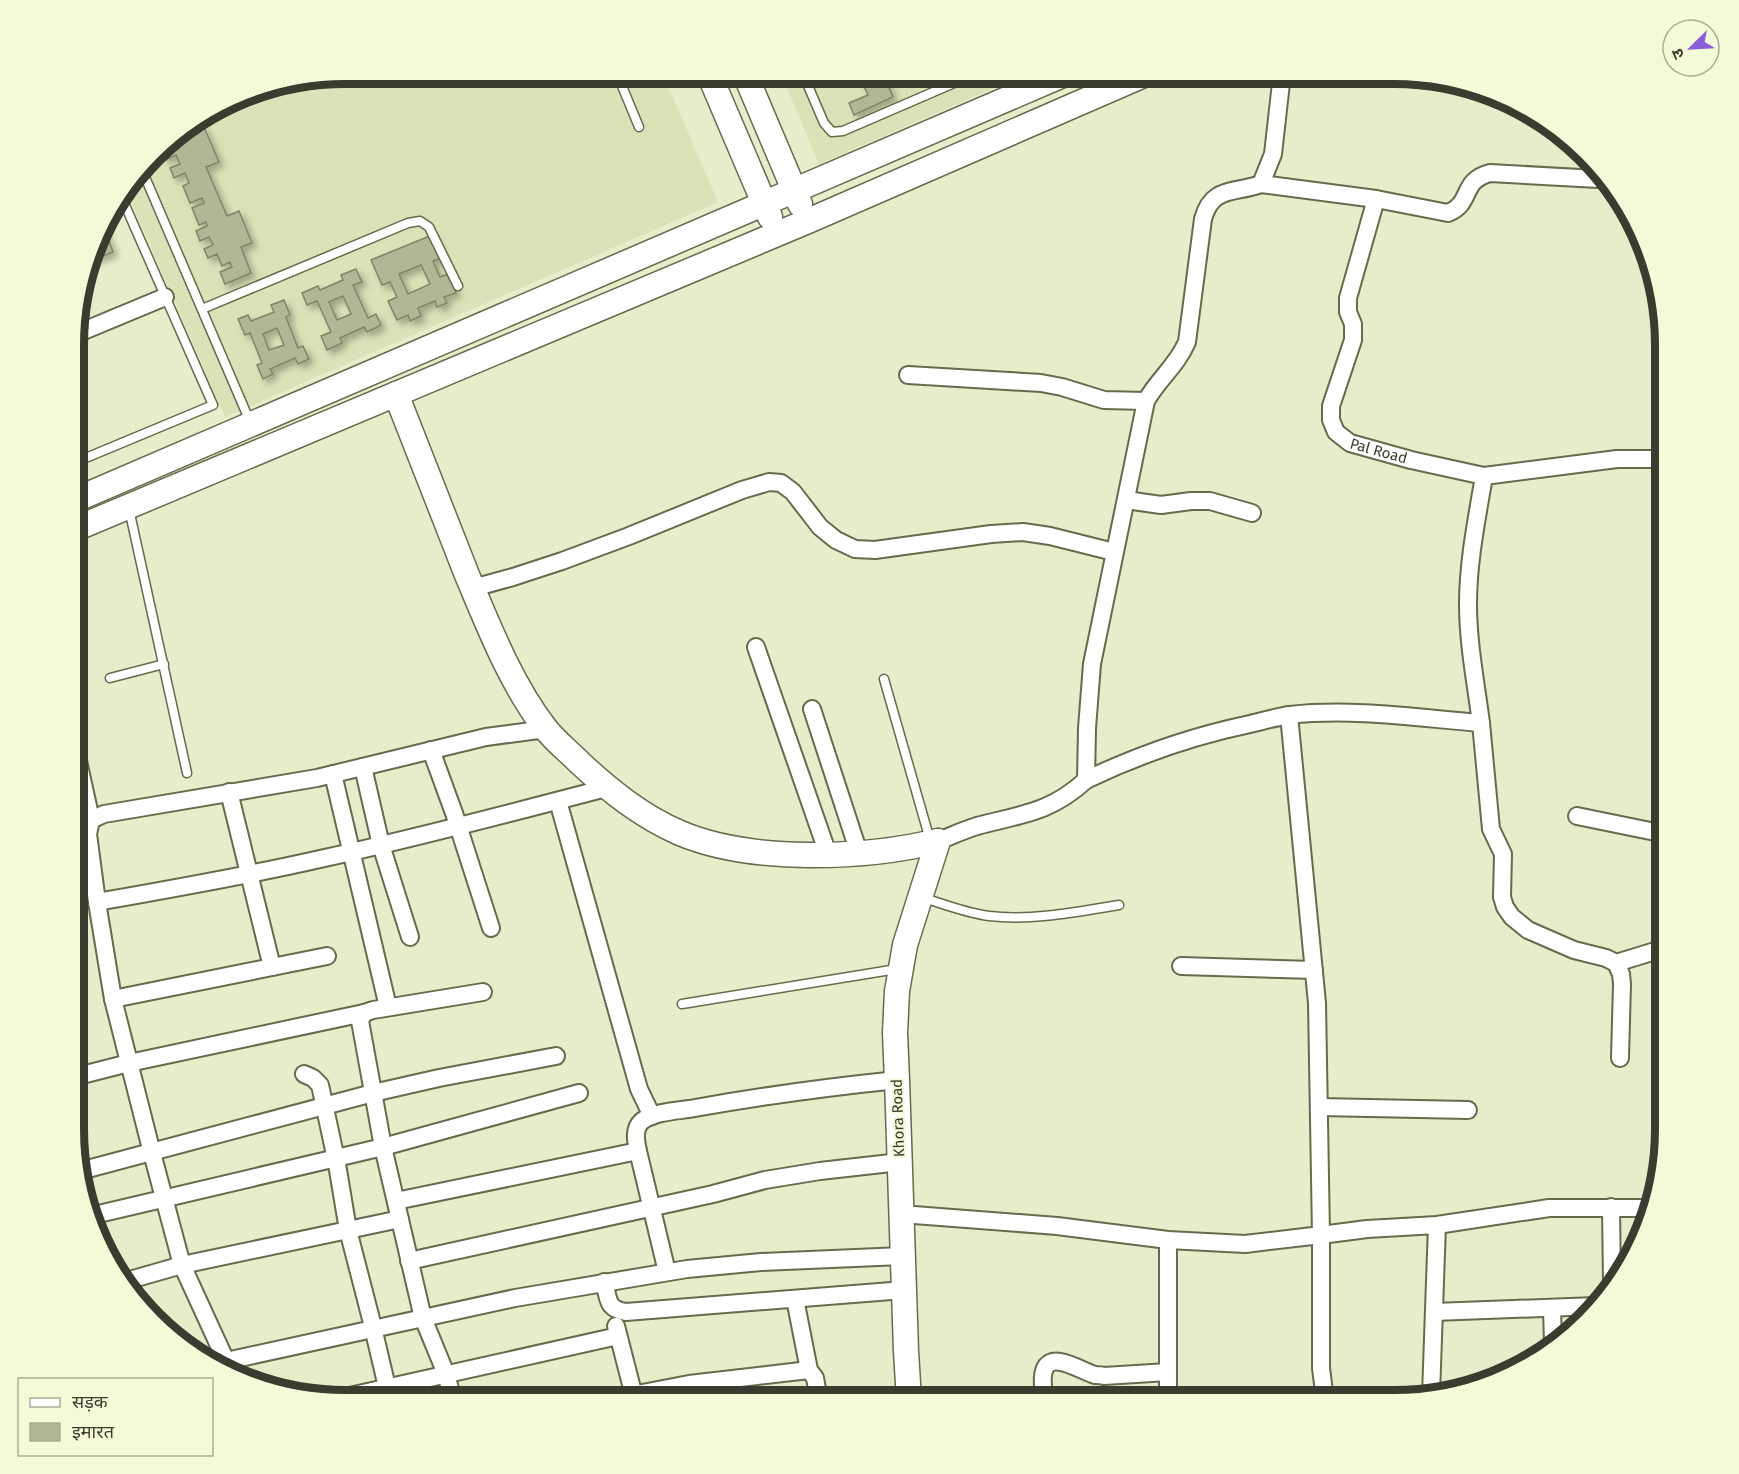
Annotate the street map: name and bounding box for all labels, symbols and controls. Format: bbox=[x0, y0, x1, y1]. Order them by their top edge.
north arrow bbox=[1661, 18, 1721, 78]
text: उ bbox=[1667, 45, 1688, 62]
street label: Pal Road bbox=[1348, 434, 1409, 468]
street label: Khora Road bbox=[888, 1079, 908, 1157]
legend bbox=[18, 1378, 213, 1456]
text: सड़क bbox=[72, 1391, 109, 1413]
text: इमारत bbox=[72, 1421, 115, 1443]

